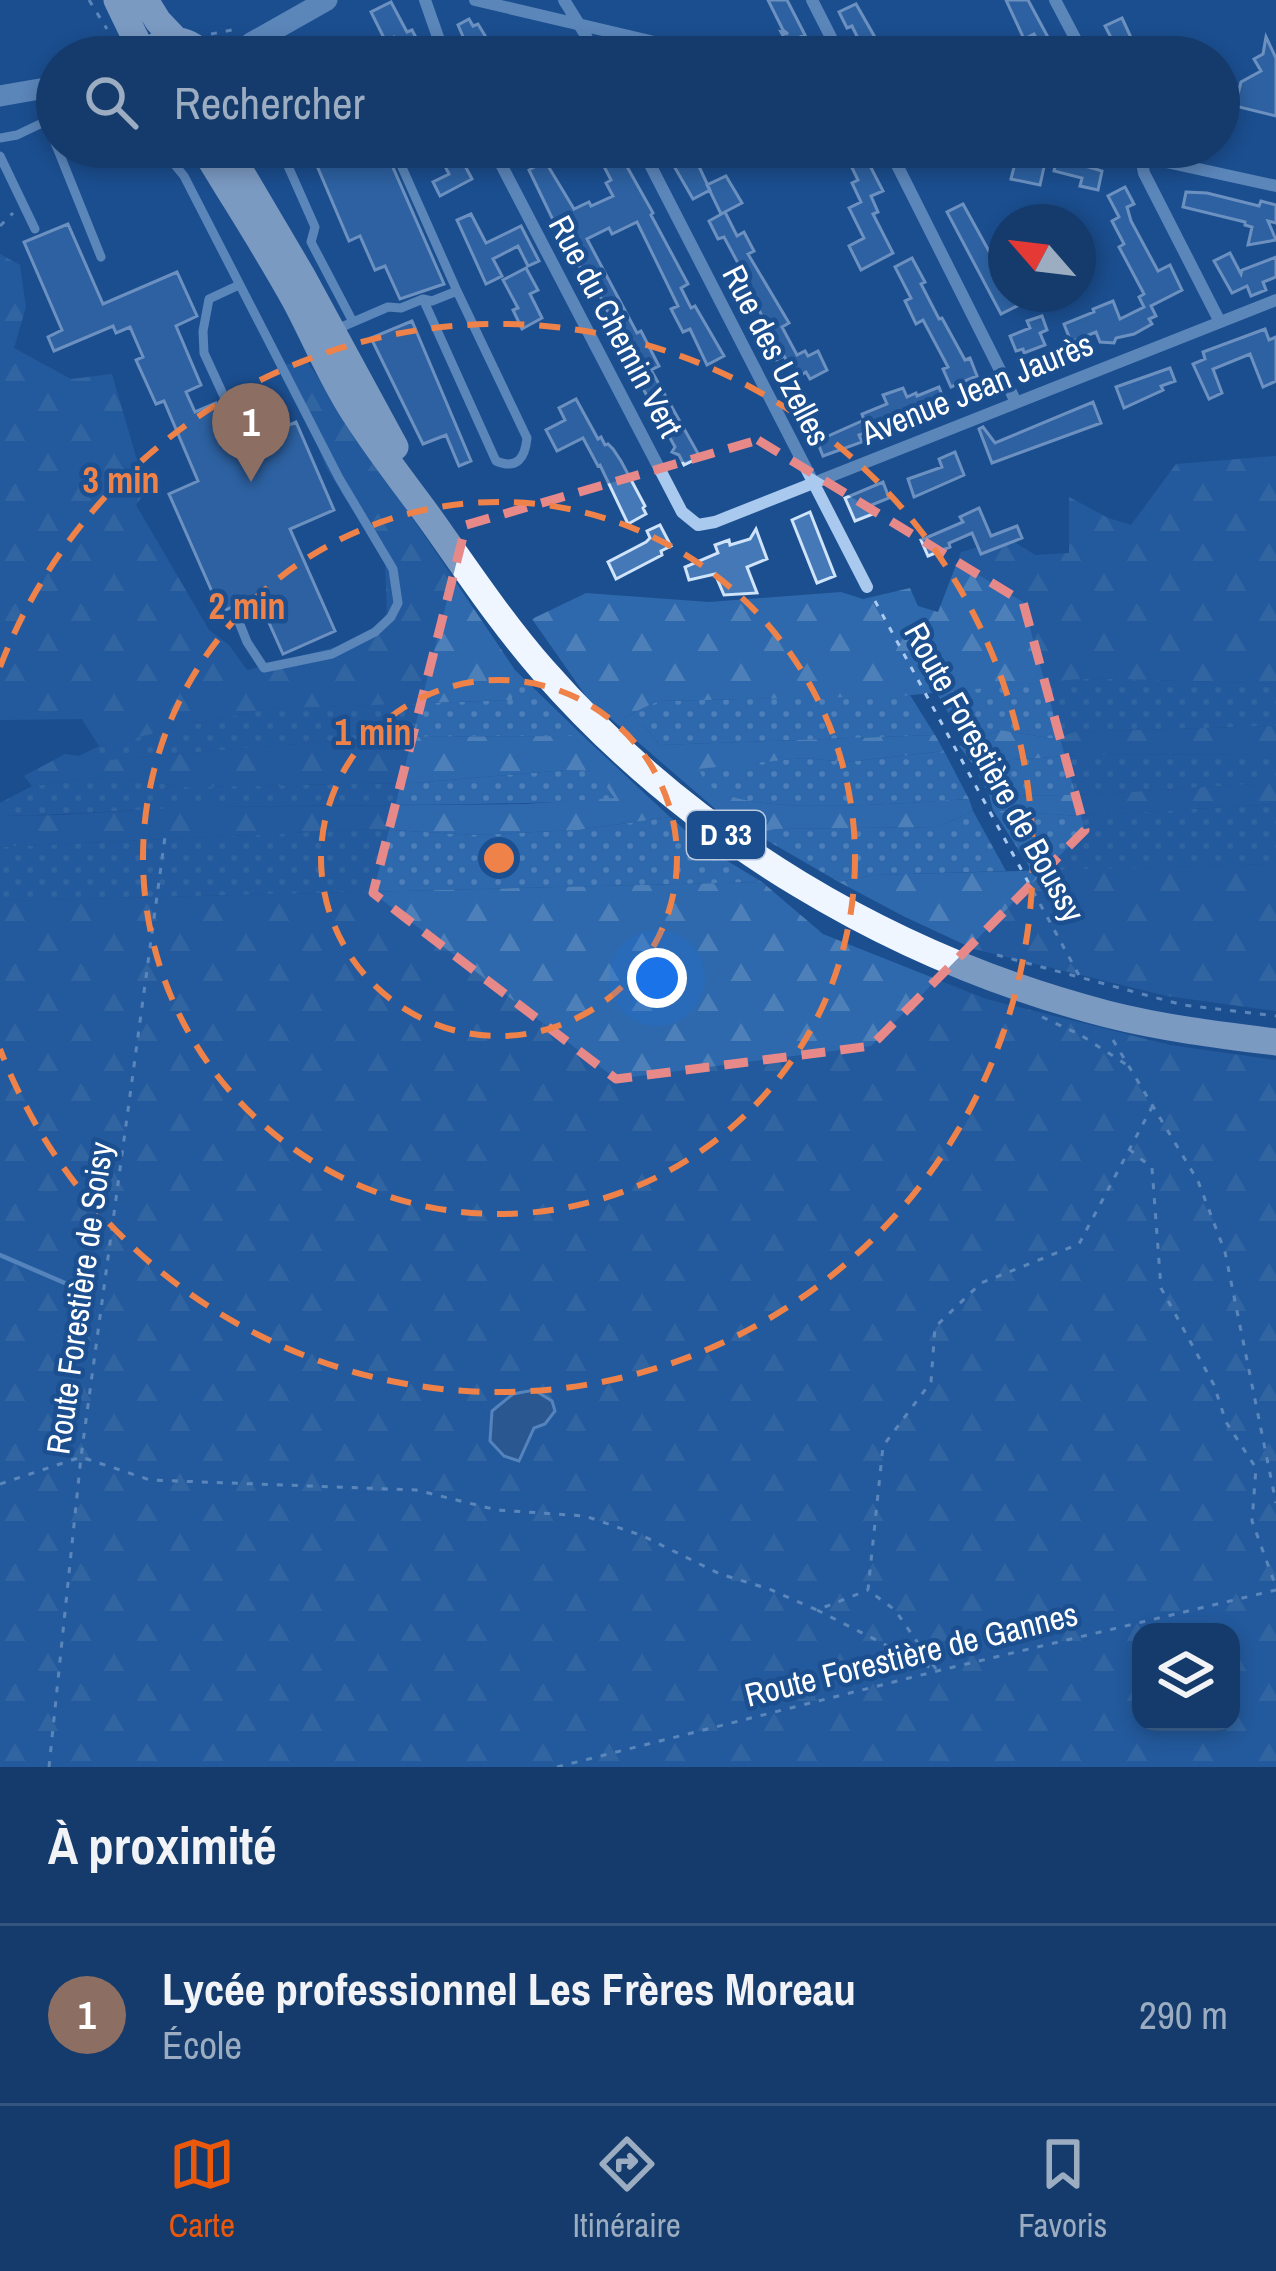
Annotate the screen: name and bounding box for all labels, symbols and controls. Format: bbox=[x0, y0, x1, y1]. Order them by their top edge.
search box bbox=[36, 36, 1240, 168]
icon: search bbox=[78, 69, 144, 135]
text: Rechercher bbox=[174, 72, 365, 133]
north arrow bbox=[988, 204, 1096, 312]
street label: Rue du Chemin Vert bbox=[539, 207, 693, 445]
street label: Rue des Uzelles bbox=[713, 257, 841, 453]
street label: Avenue Jean Jaurès bbox=[854, 321, 1099, 455]
pin: 1 bbox=[212, 383, 290, 482]
text: 3 min bbox=[82, 456, 160, 504]
text: 2 min bbox=[208, 582, 286, 630]
street label: Route Forestière de Boussy bbox=[894, 615, 1096, 930]
text: 1 min bbox=[334, 708, 412, 756]
road number: D 33 bbox=[687, 811, 765, 859]
centre of rings bbox=[478, 837, 520, 879]
your location bbox=[627, 948, 687, 1008]
street label: Route Forestière de Soisy bbox=[35, 1139, 123, 1457]
street label: Route Forestière de Gannes bbox=[740, 1591, 1082, 1717]
map controls bbox=[1132, 1623, 1240, 1731]
button: layers bbox=[1132, 1623, 1240, 1731]
text: À proximité bbox=[48, 1811, 277, 1880]
text: Lycée professionnel Les Frères Moreau bbox=[162, 1958, 856, 2019]
text: 1 bbox=[78, 1989, 96, 2041]
text: 290 m bbox=[1139, 1989, 1228, 2041]
text: École bbox=[162, 2019, 242, 2071]
tab: Carte bbox=[169, 2131, 235, 2247]
tab: Itinéraire bbox=[572, 2131, 681, 2247]
tab: Favoris bbox=[1018, 2131, 1107, 2247]

